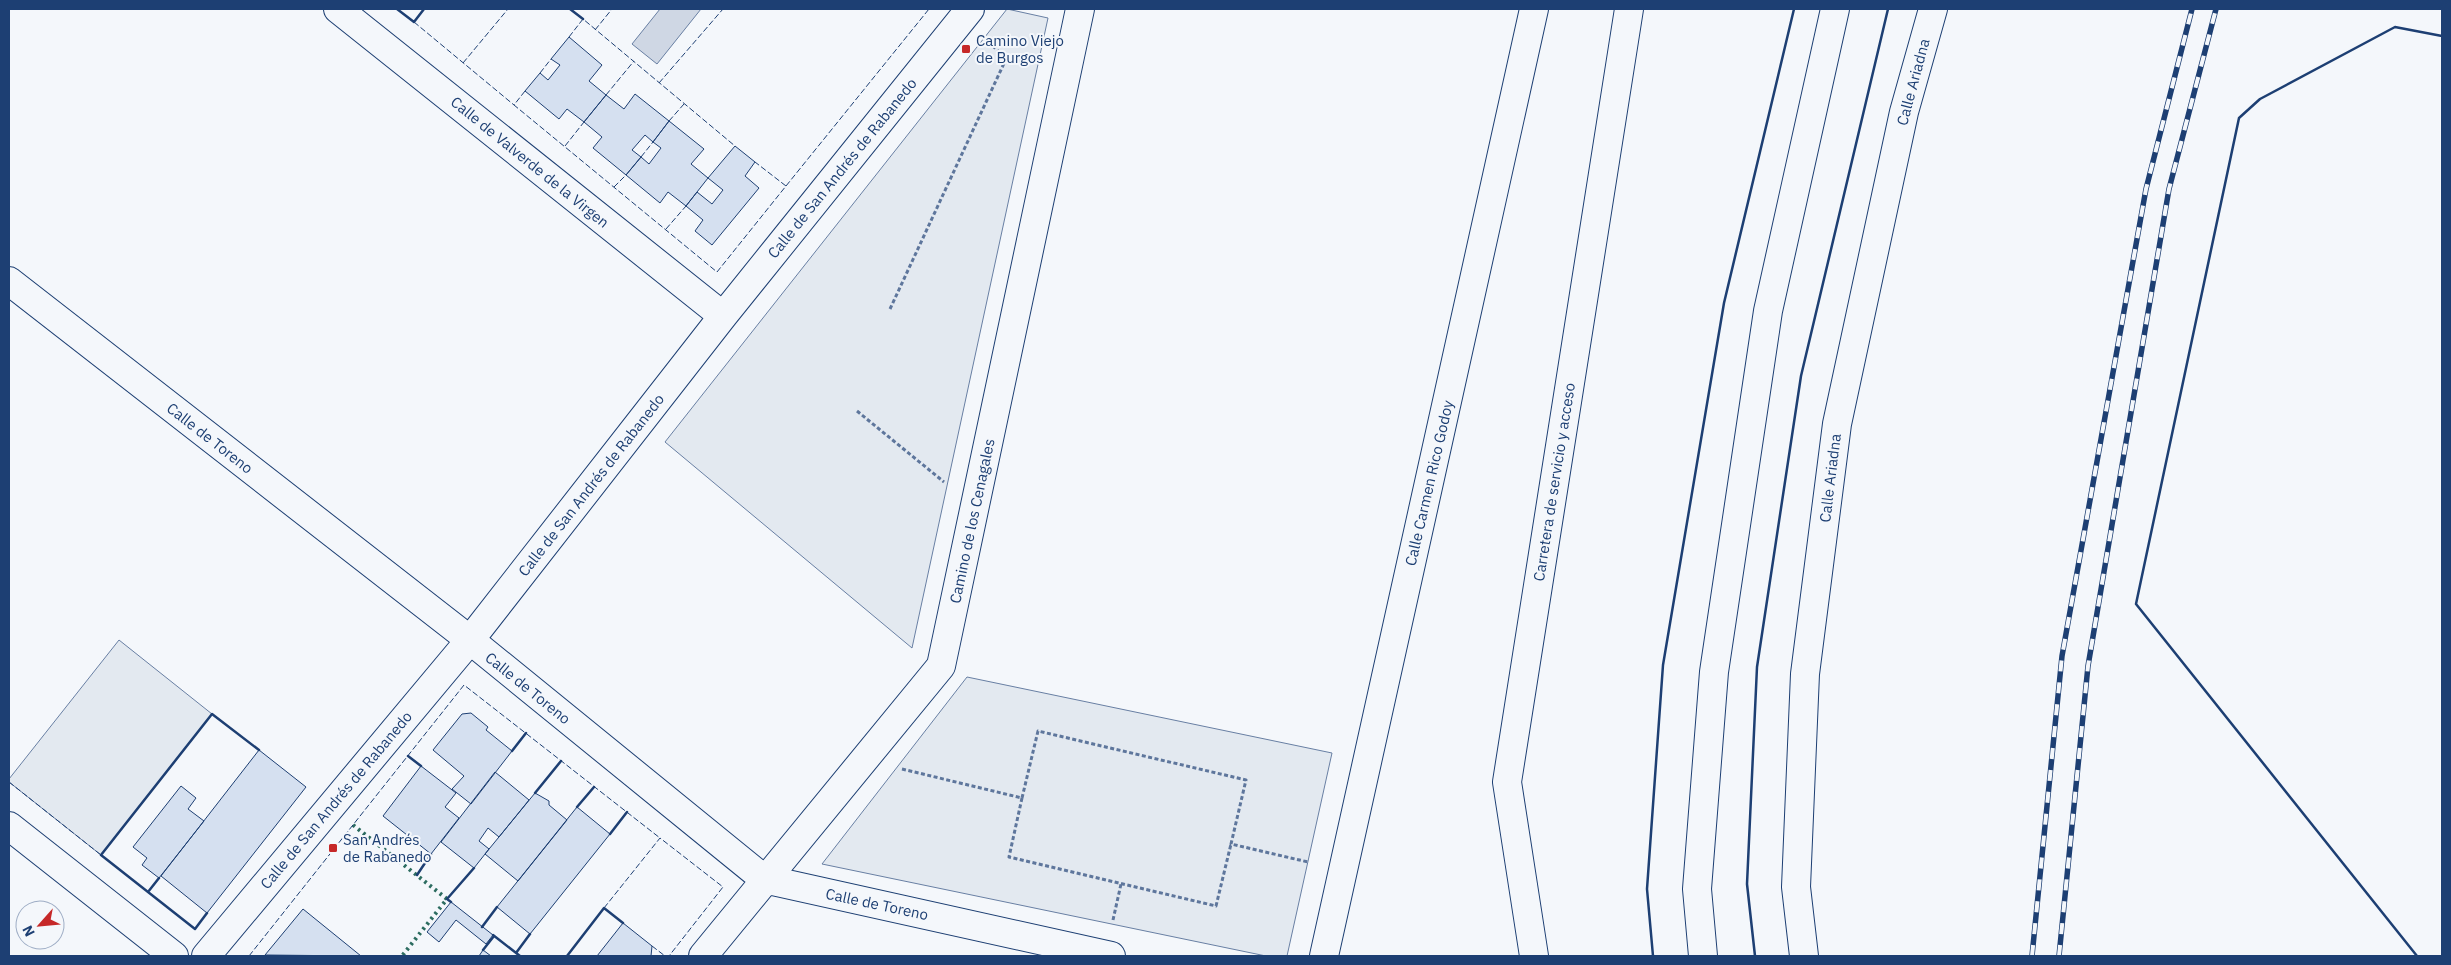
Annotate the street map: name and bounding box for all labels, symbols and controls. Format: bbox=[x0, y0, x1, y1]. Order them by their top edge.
place label: Camino Viejo de Burgos bbox=[976, 31, 1064, 67]
street label: Calle Ariadna bbox=[1892, 36, 1934, 128]
marker: Camino Viejo de Burgos bbox=[960, 43, 972, 55]
street label: Calle de San Andrés de Rabanedo bbox=[763, 74, 921, 262]
street label: Calle de Valverde de la Virgen bbox=[447, 92, 613, 232]
street label: Carretera de servicio y acceso bbox=[1529, 381, 1579, 583]
street label: Calle de San Andrés de Rabanedo bbox=[514, 390, 668, 580]
street label: Calle de Toreno bbox=[163, 398, 257, 478]
street label: Calle Carmen Rico Godoy bbox=[1401, 398, 1457, 568]
street label: Calle Ariadna bbox=[1815, 433, 1845, 523]
street label: Camino de los Cenagales bbox=[945, 437, 999, 605]
street label: Calle de Toreno bbox=[482, 648, 574, 728]
street label: Calle de San Andrés de Rabanedo bbox=[256, 708, 416, 892]
place label: San Andrés de Rabanedo bbox=[343, 830, 431, 865]
marker: San Andrés de Rabanedo bbox=[327, 842, 339, 854]
street label: Calle de Toreno bbox=[824, 884, 930, 924]
north arrow bbox=[15, 900, 65, 950]
text: N bbox=[18, 922, 39, 940]

